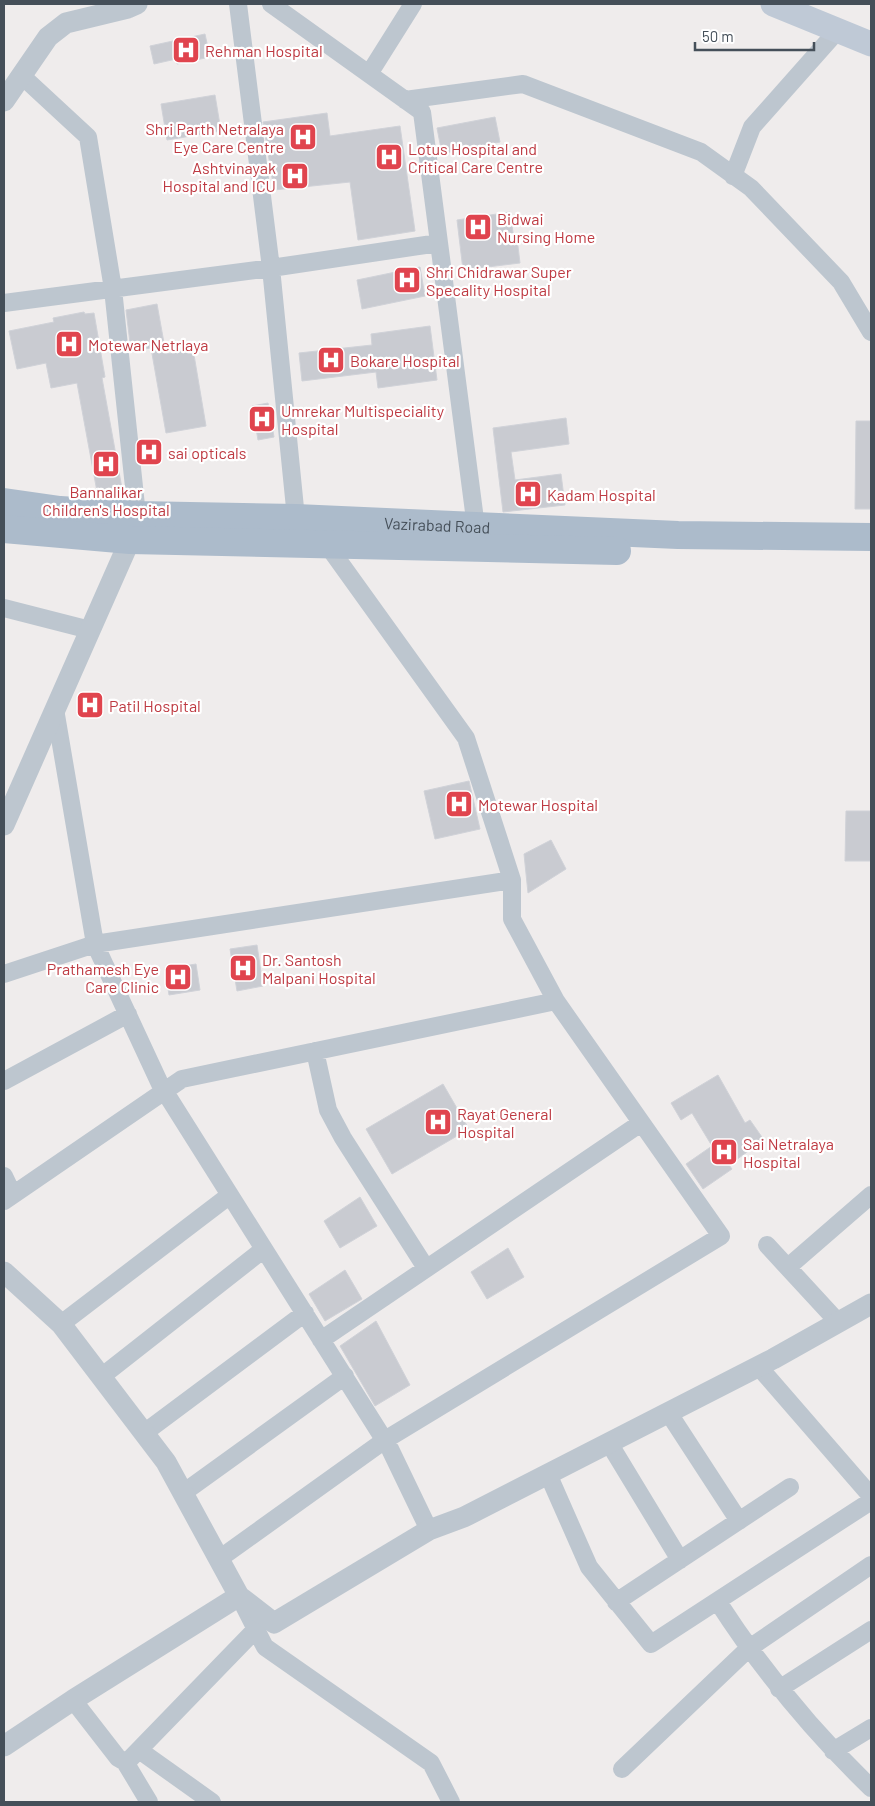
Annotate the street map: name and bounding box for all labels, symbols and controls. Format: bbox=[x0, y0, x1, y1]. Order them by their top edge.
scale bar bbox=[695, 20, 814, 52]
text: 50 m bbox=[702, 27, 734, 45]
hospital icon: Rehman Hospital bbox=[171, 35, 201, 65]
place label: Rehman Hospital bbox=[205, 41, 323, 60]
place label: Shri Parth Netralaya Eye Care Centre bbox=[145, 119, 284, 156]
hospital icon: Shri Parth Netralaya Eye Care Centre bbox=[288, 122, 318, 152]
place label: Lotus Hospital and Critical Care Centre bbox=[408, 139, 543, 176]
hospital icon: Lotus Hospital and Critical Care Centre bbox=[374, 142, 404, 172]
place label: Ashtvinayak Hospital and ICU bbox=[162, 158, 276, 195]
hospital icon: Ashtvinayak Hospital and ICU bbox=[280, 161, 310, 191]
place label: Bidwai Nursing Home bbox=[497, 209, 595, 246]
hospital icon: Bidwai Nursing Home bbox=[463, 212, 493, 242]
place label: Shri Chidrawar Super Specality Hospital bbox=[426, 262, 572, 299]
hospital icon: Shri Chidrawar Super Specality Hospital bbox=[392, 265, 422, 295]
hospital icon: Motewar Netrlaya bbox=[54, 329, 84, 359]
place label: Motewar Netrlaya bbox=[88, 335, 209, 354]
hospital icon: Bokare Hospital bbox=[316, 345, 346, 375]
place label: Bokare Hospital bbox=[350, 351, 460, 370]
place label: Umrekar Multispeciality Hospital bbox=[281, 401, 445, 438]
hospital icon: Umrekar Multispeciality Hospital bbox=[247, 404, 277, 434]
hospital icon: sai opticals bbox=[134, 437, 164, 467]
place label: sai opticals bbox=[168, 443, 246, 462]
hospital icon: Bannalikar Children's Hospital bbox=[91, 449, 121, 479]
hospital icon: Kadam Hospital bbox=[513, 479, 543, 509]
place label: Bannalikar Children's Hospital bbox=[42, 482, 170, 519]
place label: Kadam Hospital bbox=[547, 485, 656, 504]
street label: Vazirabad Road bbox=[384, 512, 491, 536]
hospital icon: Patil Hospital bbox=[75, 690, 105, 720]
place label: Patil Hospital bbox=[109, 696, 201, 715]
hospital icon: Motewar Hospital bbox=[444, 789, 474, 819]
place label: Motewar Hospital bbox=[478, 795, 598, 814]
place label: Dr. Santosh Malpani Hospital bbox=[262, 950, 376, 987]
hospital icon: Dr. Santosh Malpani Hospital bbox=[228, 953, 258, 983]
place label: Prathamesh Eye Care Clinic bbox=[47, 959, 159, 996]
hospital icon: Prathamesh Eye Care Clinic bbox=[163, 962, 193, 992]
place label: Rayat General Hospital bbox=[457, 1104, 552, 1141]
hospital icon: Rayat General Hospital bbox=[423, 1107, 453, 1137]
place label: Sai Netralaya Hospital bbox=[743, 1134, 834, 1171]
hospital icon: Sai Netralaya Hospital bbox=[709, 1137, 739, 1167]

